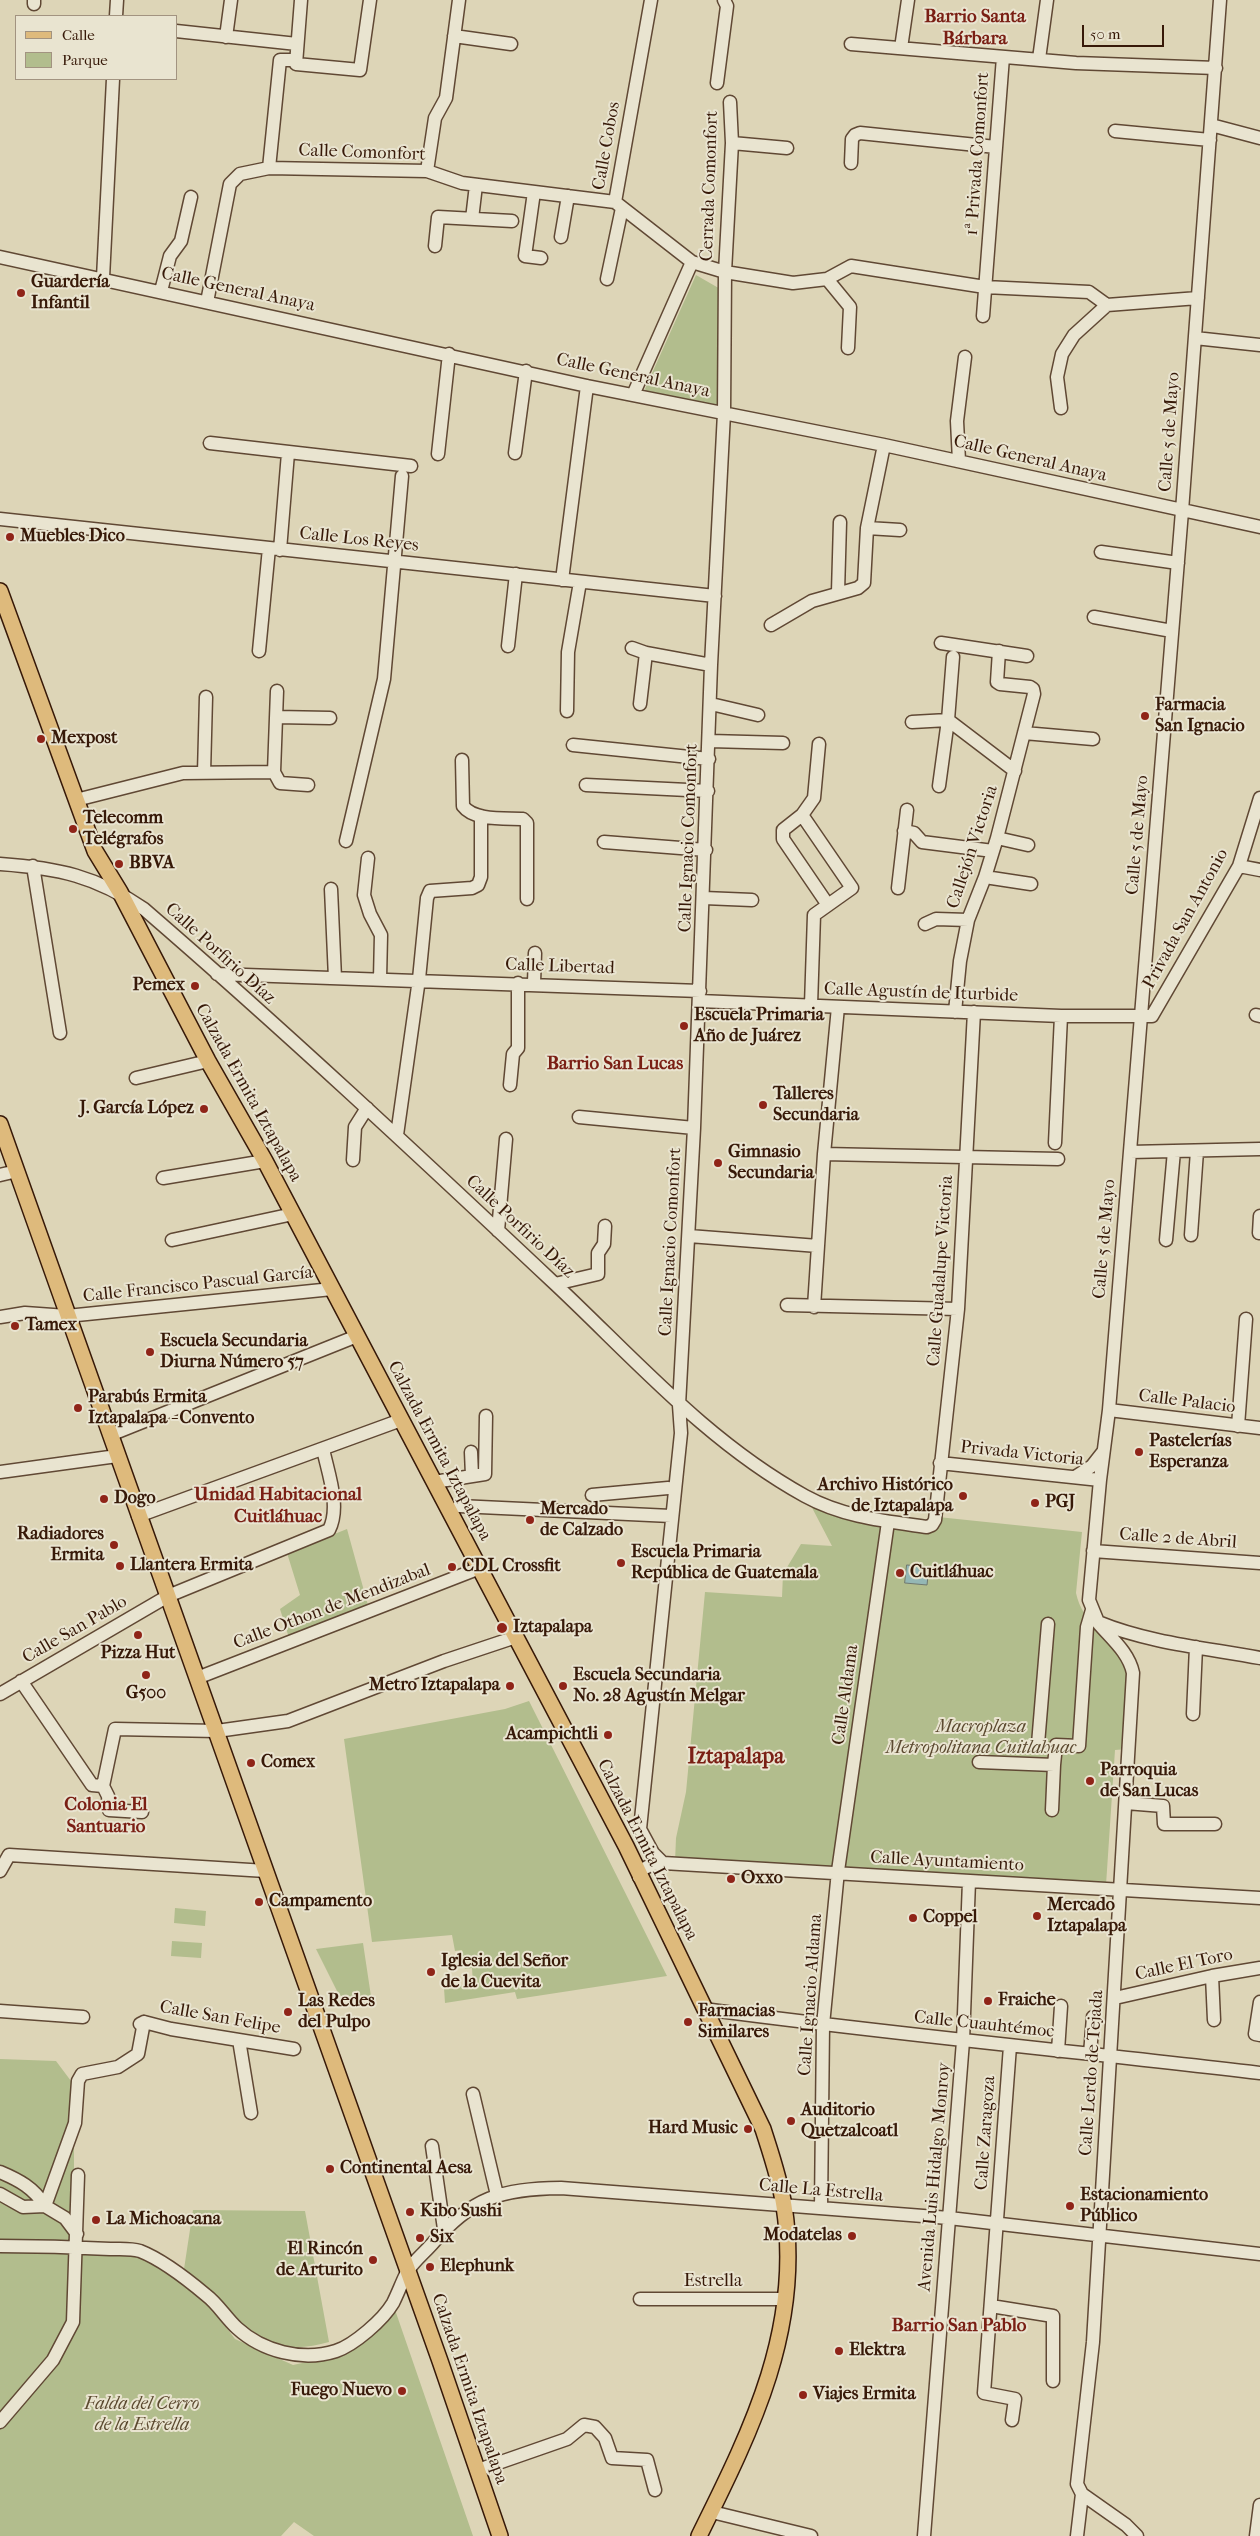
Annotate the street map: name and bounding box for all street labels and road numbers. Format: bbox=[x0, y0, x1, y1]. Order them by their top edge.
street label: 1ª Privada Comonfort bbox=[962, 72, 994, 236]
street label: Calle Cobos bbox=[589, 100, 625, 192]
street label: Cerrada Comonfort bbox=[697, 110, 723, 262]
street label: Calle Comonfort bbox=[298, 140, 426, 166]
street label: Calle General Anaya bbox=[159, 263, 317, 317]
street label: Calle General Anaya bbox=[554, 349, 712, 403]
street label: Calle 5 de Mayo bbox=[1155, 371, 1185, 493]
street label: Calle General Anaya bbox=[951, 431, 1109, 487]
street label: Calle Los Reyes bbox=[298, 523, 420, 557]
street label: Calle Ignacio Comonfort bbox=[675, 743, 703, 933]
street label: Calle 5 de Mayo bbox=[1122, 774, 1154, 896]
street label: Callejón Victoria bbox=[943, 783, 1003, 911]
street label: Privada San Antonio bbox=[1139, 845, 1233, 993]
street label: Calle Porfirio Díaz bbox=[160, 899, 280, 1009]
street label: Calle Libertad bbox=[505, 954, 615, 980]
street label: Calle Agustín de Iturbide bbox=[824, 979, 1018, 1007]
street label: Calzada Ermita Iztapalapa bbox=[190, 1000, 306, 1186]
street label: Calle Ignacio Comonfort bbox=[655, 1147, 687, 1337]
street label: Calle Porfirio Díaz bbox=[461, 1171, 579, 1283]
street label: Calle Guadalupe Victoria bbox=[924, 1175, 958, 1367]
street label: Calle 5 de Mayo bbox=[1089, 1178, 1121, 1300]
street label: Calle Francisco Pascual García bbox=[82, 1262, 314, 1308]
street label: Calzada Ermita Iztapalapa bbox=[382, 1357, 496, 1545]
street label: Calle Palacio bbox=[1137, 1385, 1237, 1419]
street label: Privada Victoria bbox=[959, 1437, 1085, 1471]
street label: Calle 2 de Abril bbox=[1119, 1524, 1237, 1554]
street label: Calle Othon de Mendizabal bbox=[230, 1559, 434, 1655]
street label: Calle San Pablo bbox=[19, 1591, 131, 1669]
street label: Calle Aldama bbox=[828, 1643, 864, 1747]
street label: Calzada Ermita Iztapalapa bbox=[592, 1756, 702, 1944]
street label: Calle Ayuntamiento bbox=[870, 1847, 1024, 1877]
street label: Calle Ignacio Aldama bbox=[795, 1913, 827, 2077]
street label: Calle El Toro bbox=[1133, 1944, 1235, 1986]
street label: Calle Lerdo de Tejada bbox=[1075, 1989, 1109, 2157]
street label: Calle San Felipe bbox=[158, 1997, 282, 2039]
street label: Calle Cuauhtémoc bbox=[913, 2007, 1055, 2043]
street label: Avenida Luis Hidalgo Monroy bbox=[914, 2062, 956, 2292]
street label: Calle Zaragoza bbox=[971, 2075, 1001, 2191]
street label: Calle La Estrella bbox=[758, 2175, 884, 2207]
street label: Estrella bbox=[684, 2271, 742, 2293]
street label: Calzada Ermita Iztapalapa bbox=[426, 2291, 512, 2487]

